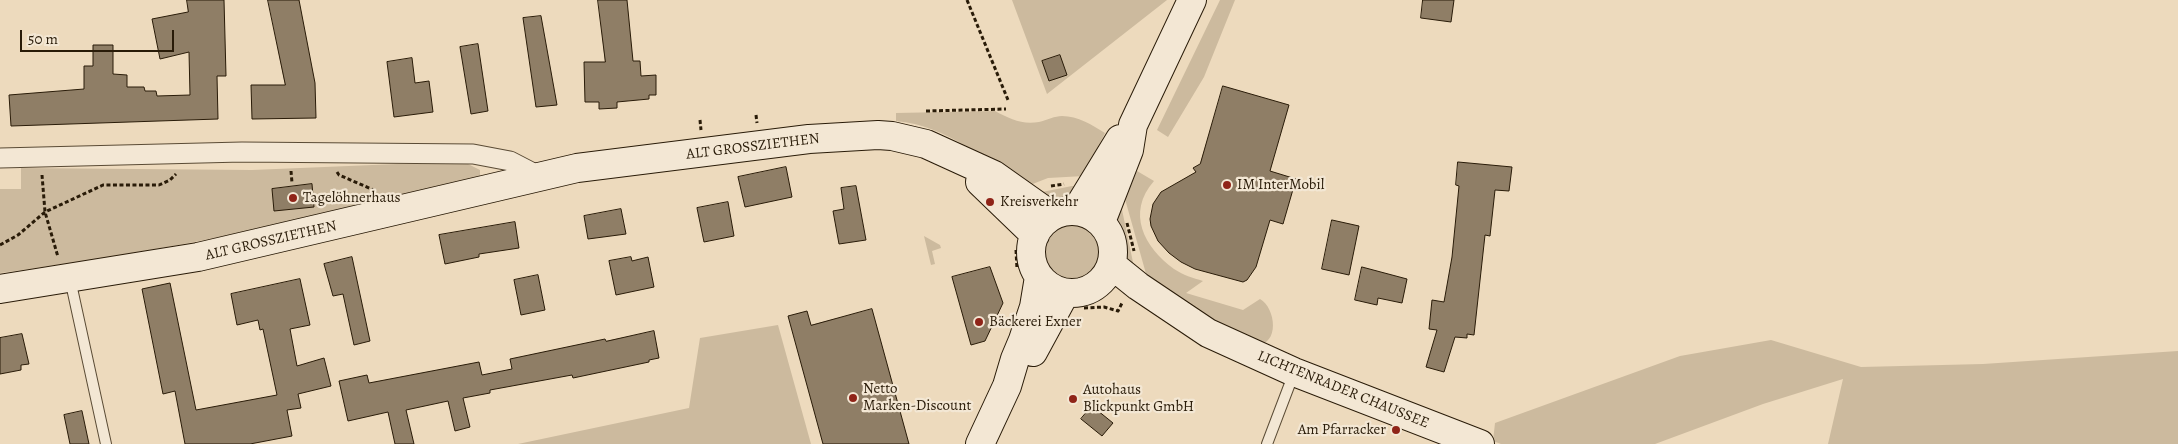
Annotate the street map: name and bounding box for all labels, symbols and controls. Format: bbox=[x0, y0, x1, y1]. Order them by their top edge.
scale bar bbox=[22, 20, 176, 52]
text: 50 m bbox=[28, 29, 58, 49]
street label: ALT GROSSZIETHEN bbox=[685, 130, 821, 164]
place label: IM InterMobil bbox=[1237, 176, 1324, 194]
marker: IM InterMobil bbox=[1221, 179, 1233, 191]
place label: Tagelöhnerhaus bbox=[303, 189, 401, 207]
marker: Tagelöhnerhaus bbox=[287, 192, 299, 204]
place label: Kreisverkehr bbox=[1000, 193, 1079, 211]
marker: Kreisverkehr bbox=[984, 196, 996, 208]
street label: ALT GROSSZIETHEN bbox=[204, 217, 338, 265]
place label: Bäckerei Exner bbox=[989, 313, 1081, 331]
marker: Bäckerei Exner bbox=[973, 316, 985, 328]
street label: LICHTENRADER CHAUSSEE bbox=[1255, 347, 1431, 433]
place label: Netto Marken-Discount bbox=[863, 380, 971, 415]
place label: Autohaus Blickpunkt GmbH bbox=[1083, 381, 1194, 416]
marker: Netto Marken-Discount bbox=[847, 392, 859, 404]
marker: Autohaus Blickpunkt GmbH bbox=[1067, 393, 1079, 405]
place label: Am Pfarracker bbox=[1298, 421, 1386, 439]
marker: Am Pfarracker bbox=[1390, 424, 1402, 436]

